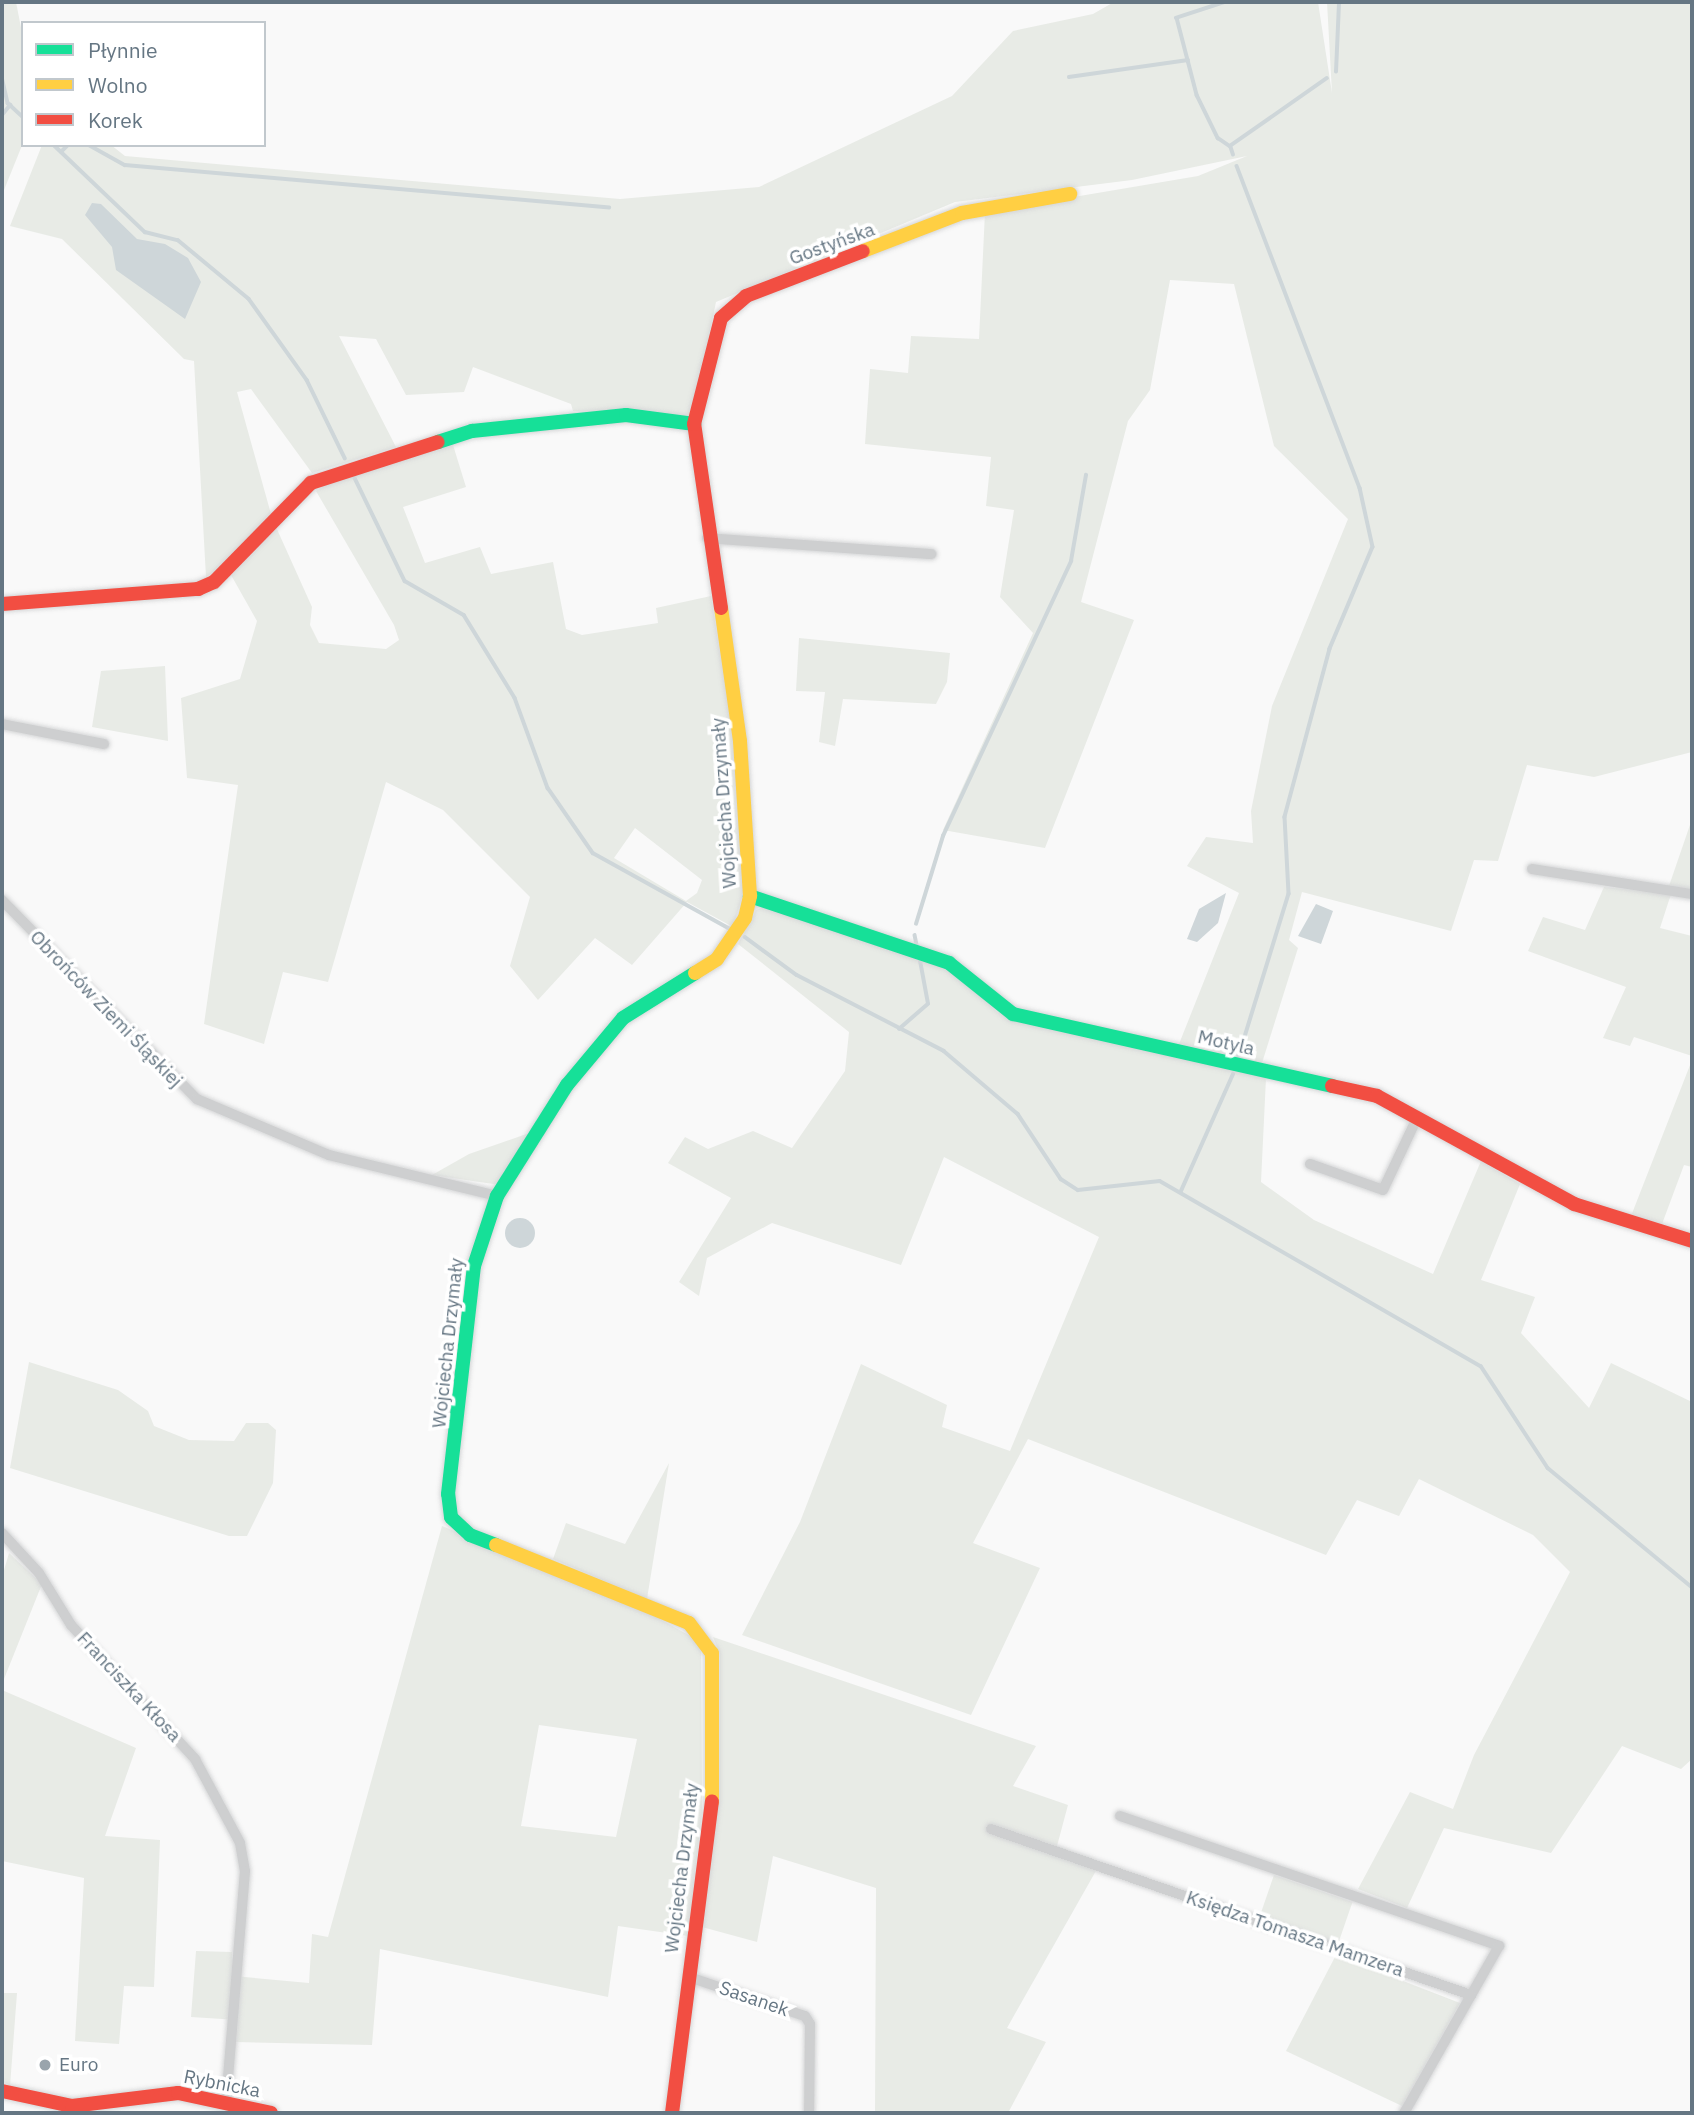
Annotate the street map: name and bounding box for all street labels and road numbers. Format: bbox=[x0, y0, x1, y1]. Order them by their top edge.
street label: Gostyńska bbox=[786, 218, 878, 270]
street label: Wojciecha Drzymały bbox=[707, 717, 741, 889]
street label: Obrońców Ziemi Śląskiej bbox=[25, 926, 187, 1092]
street label: Motyla bbox=[1195, 1025, 1257, 1061]
street label: Wojciecha Drzymały bbox=[428, 1257, 468, 1429]
street label: Franciszka Kłosa bbox=[72, 1627, 186, 1747]
street label: Wojciecha Drzymały bbox=[660, 1782, 704, 1954]
street label: Księdza Tomasza Mamzera bbox=[1183, 1886, 1407, 1982]
street label: Sasanek bbox=[716, 1977, 792, 2021]
street label: Rybnicka bbox=[182, 2065, 262, 2103]

